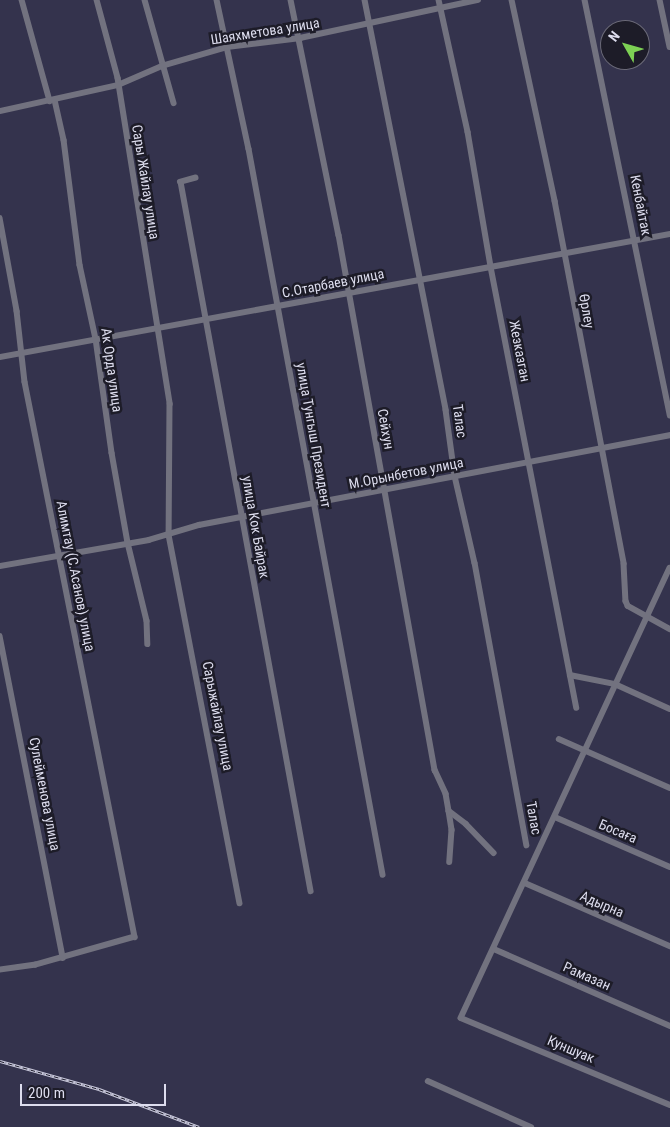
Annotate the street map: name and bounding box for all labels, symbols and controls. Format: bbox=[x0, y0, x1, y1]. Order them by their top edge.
street label: Шаяхметова улица bbox=[209, 14, 321, 48]
north arrow bbox=[600, 20, 650, 70]
text: N bbox=[605, 28, 623, 45]
street label: Сары Жайлау улица bbox=[129, 123, 163, 241]
street label: Кенбайтак bbox=[627, 173, 655, 237]
street label: С.Отарбаев улица bbox=[281, 265, 385, 301]
street label: Өрлеу bbox=[576, 293, 598, 329]
street label: Жезказган bbox=[506, 319, 534, 383]
street label: Ак Орда улица bbox=[98, 327, 126, 413]
street label: улица Тунгыш Президент bbox=[293, 361, 335, 509]
street label: Талас bbox=[449, 403, 471, 439]
street label: Сейхун bbox=[374, 407, 398, 451]
street label: М.Орынбетов улица bbox=[347, 454, 465, 492]
street label: улица Кок Байрак bbox=[239, 475, 273, 579]
street label: Алимтау (С.Асанов) улица bbox=[53, 499, 99, 653]
street label: Сарыжайлау улица bbox=[199, 660, 237, 772]
street label: Сулейменова улица bbox=[26, 736, 64, 852]
street label: Талас bbox=[523, 800, 545, 836]
street label: Босаға bbox=[596, 815, 640, 847]
street label: Адырна bbox=[578, 887, 626, 921]
street label: Рамазан bbox=[561, 958, 613, 994]
street label: Куншуак bbox=[545, 1032, 597, 1066]
scale bar bbox=[22, 1074, 169, 1106]
text: 200 m bbox=[28, 1084, 65, 1102]

